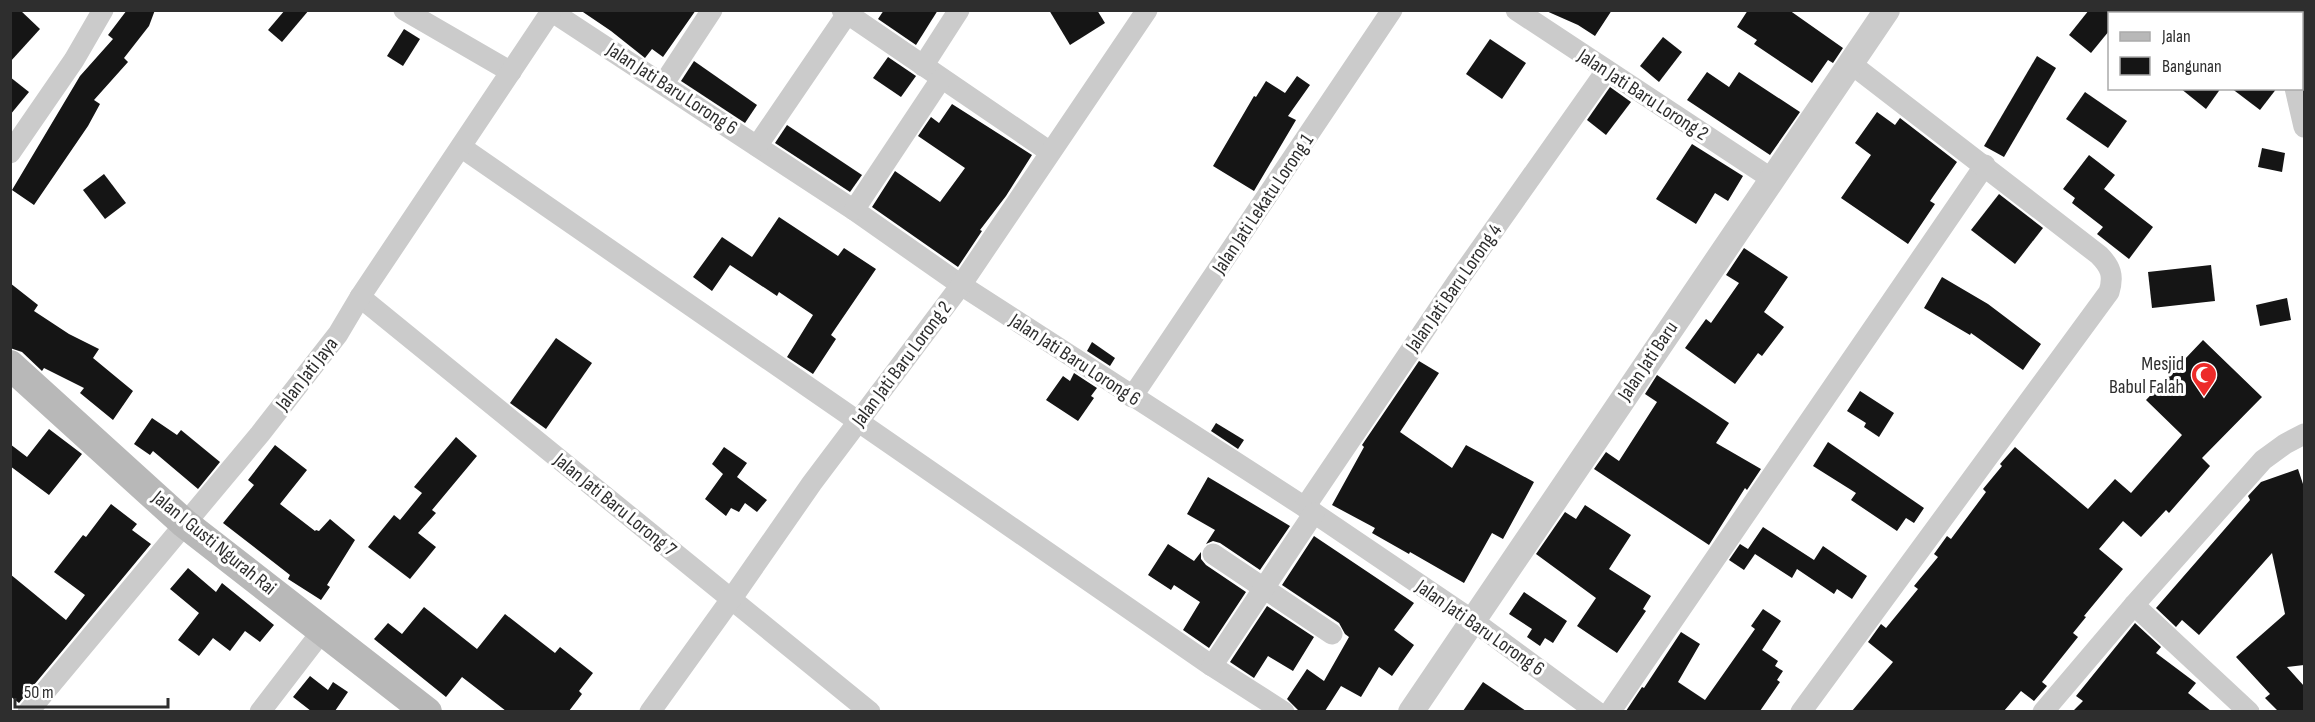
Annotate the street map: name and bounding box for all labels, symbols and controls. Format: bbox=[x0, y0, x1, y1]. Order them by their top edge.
legend bbox=[2108, 12, 2303, 90]
text: Jalan bbox=[2161, 26, 2191, 47]
street label: Jalan Jati Baru Lorong 6 bbox=[601, 37, 742, 140]
street label: Jalan Jati Baru Lorong 2 bbox=[1572, 43, 1713, 146]
text: Bangunan bbox=[2162, 56, 2222, 77]
street label: Jalan Jati Lekatu Lorong 1 bbox=[1207, 129, 1319, 279]
street label: Jalan Jati Baru Lorong 4 bbox=[1400, 219, 1507, 358]
street label: Jalan Jati Baru Lorong 2 bbox=[846, 297, 957, 432]
street label: Jalan Jati Baru Lorong 6 bbox=[1004, 308, 1145, 411]
street label: Jalan Jati Baru bbox=[1612, 317, 1683, 406]
street label: Jalan Jati Jaya bbox=[270, 333, 343, 416]
place label: Mesjid Babul Falah bbox=[2109, 352, 2184, 399]
mosque icon: Mesjid Babul Falah bbox=[2189, 360, 2219, 398]
street label: Jalan Jati Baru Lorong 7 bbox=[548, 448, 681, 562]
street label: Jalan I Gusti Ngurah Rai bbox=[146, 485, 281, 600]
street label: Jalan Jati Baru Lorong 6 bbox=[1410, 574, 1549, 681]
scale bar bbox=[15, 671, 168, 709]
text: 50 m bbox=[24, 682, 54, 703]

